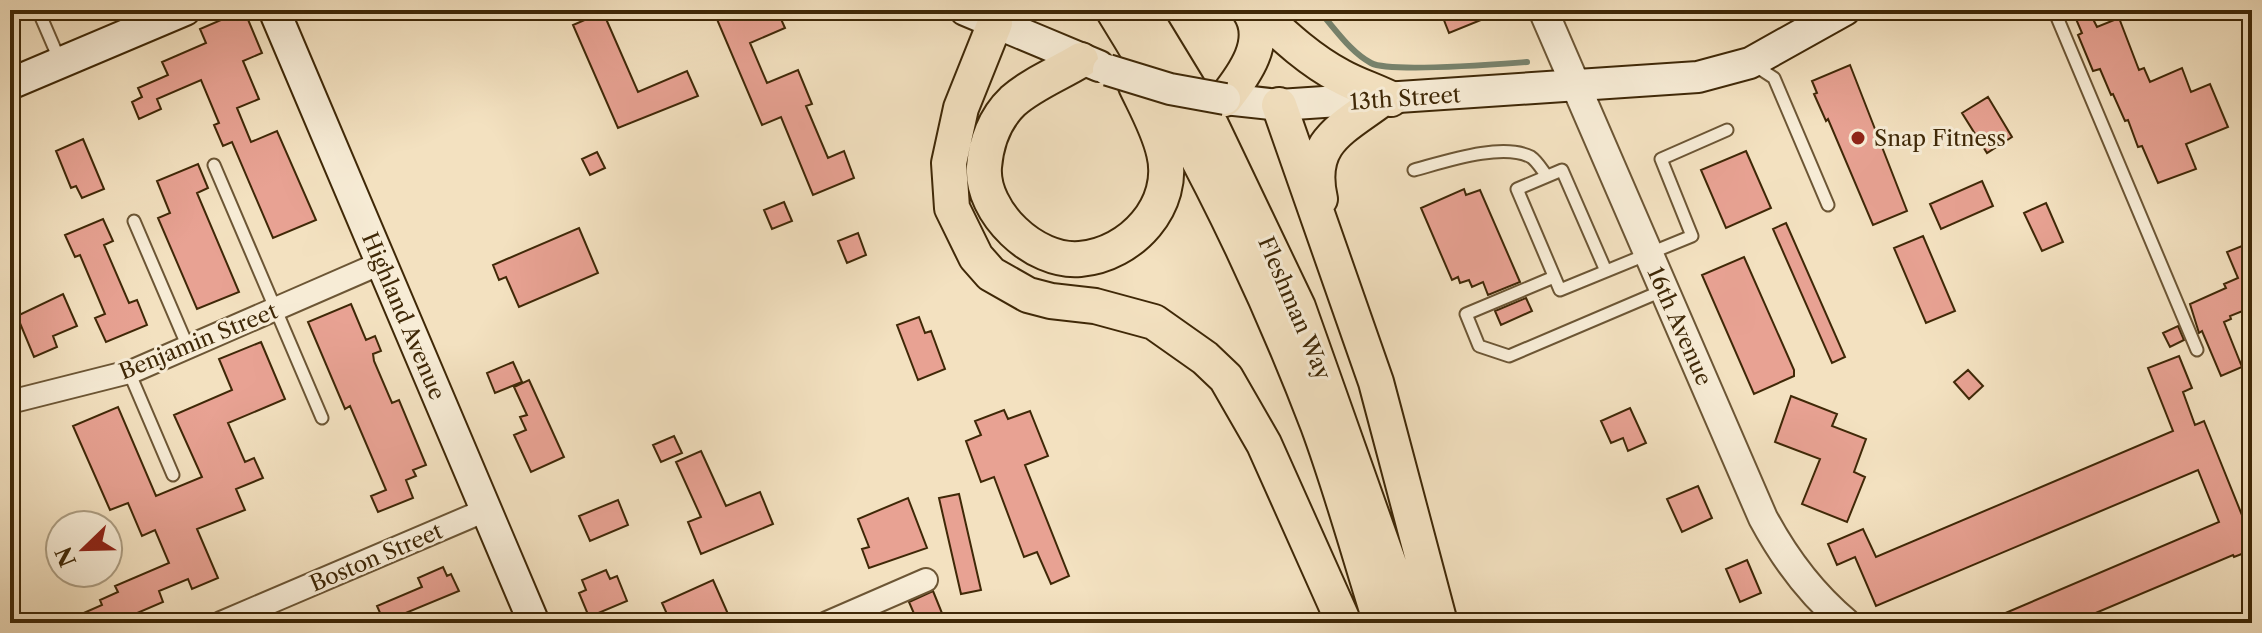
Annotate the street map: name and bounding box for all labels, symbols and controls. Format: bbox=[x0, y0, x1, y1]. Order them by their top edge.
street label: 13th Street bbox=[1349, 81, 1462, 116]
place label: Snap Fitness bbox=[1874, 125, 2006, 152]
marker: Snap Fitness bbox=[1849, 129, 1867, 147]
street label: Highland Avenue bbox=[356, 228, 451, 404]
street label: Fleshman Way bbox=[1252, 233, 1337, 384]
street label: 16th Avenue bbox=[1641, 263, 1718, 390]
street label: Benjamin Street bbox=[115, 297, 282, 386]
north arrow bbox=[44, 509, 124, 589]
street label: Boston Street bbox=[306, 517, 447, 598]
text: N bbox=[50, 543, 82, 571]

